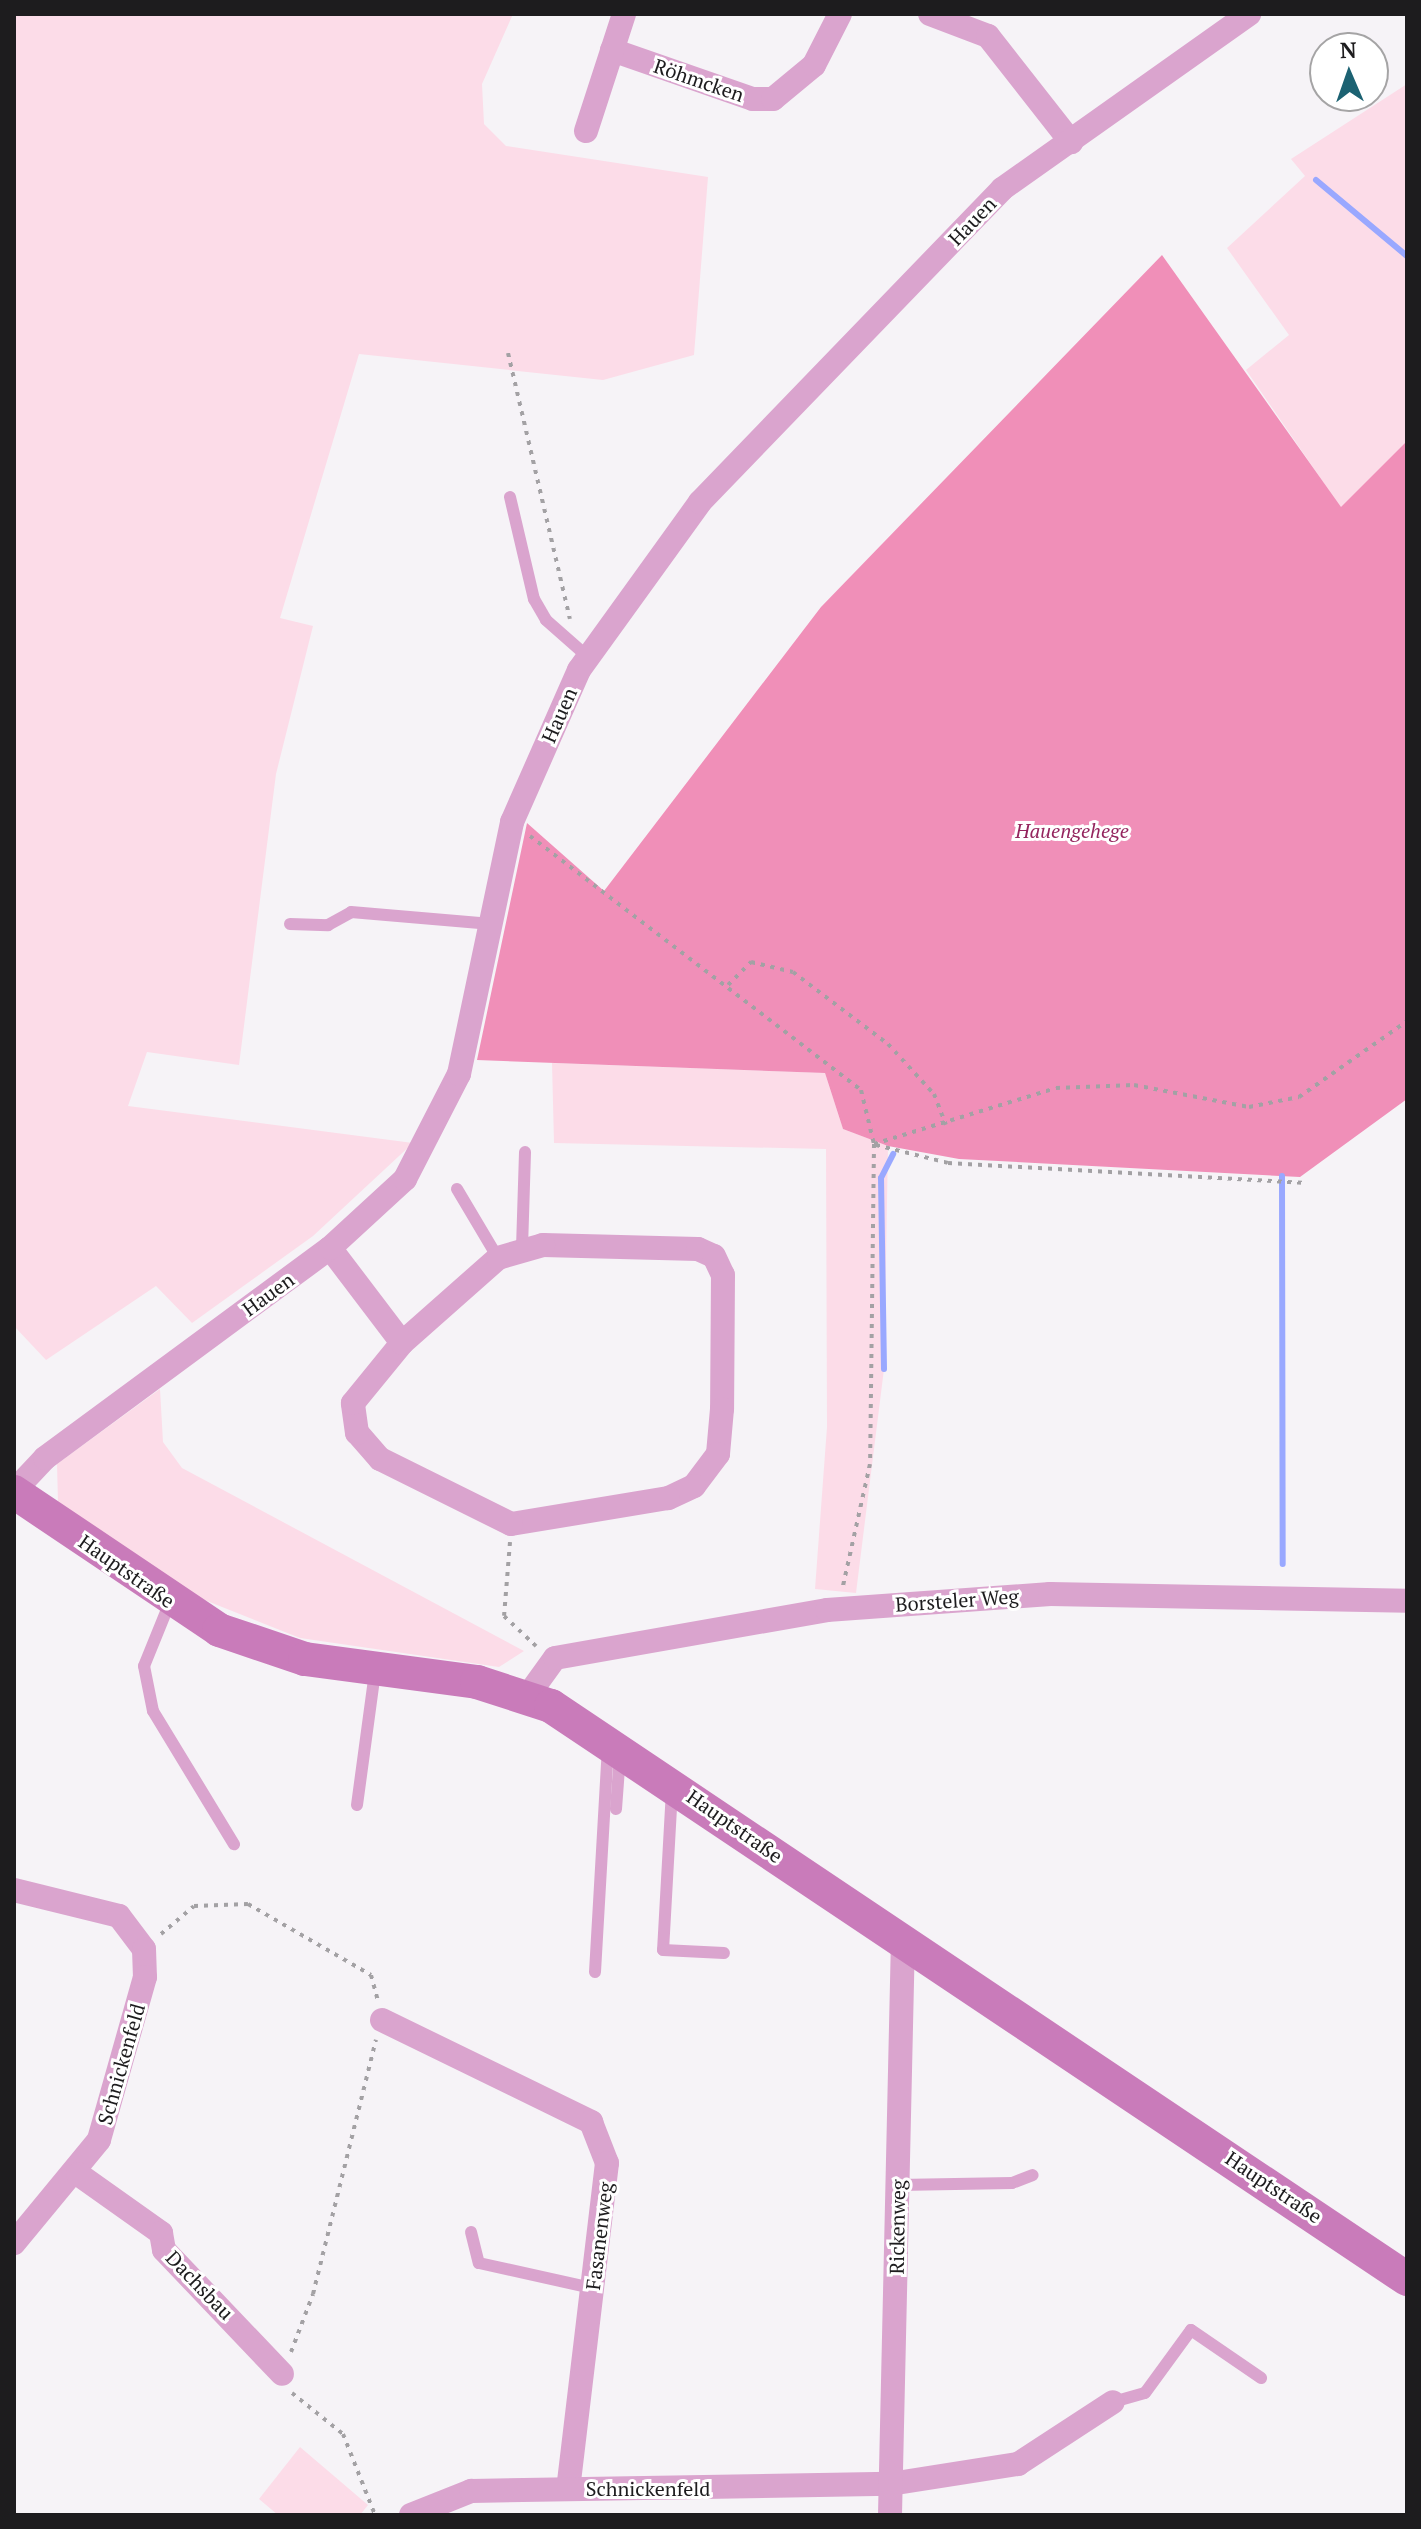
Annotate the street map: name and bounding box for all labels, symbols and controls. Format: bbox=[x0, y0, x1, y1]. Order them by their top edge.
north arrow bbox=[1309, 32, 1389, 112]
text: N bbox=[1339, 35, 1357, 64]
street label: Röhmcken bbox=[651, 53, 747, 107]
street label: Hauen bbox=[943, 192, 1001, 250]
street label: Hauen bbox=[536, 684, 582, 746]
park label: Hauengehege bbox=[1015, 818, 1129, 842]
street label: Hauen bbox=[237, 1267, 299, 1321]
street label: Hauptstraße bbox=[75, 1529, 179, 1613]
street label: Borsteler Weg bbox=[894, 1584, 1020, 1616]
street label: Hauptstraße bbox=[683, 1784, 787, 1868]
street label: Schnickenfeld bbox=[92, 2001, 150, 2127]
street label: Hauptstraße bbox=[1221, 2146, 1327, 2228]
street label: Rickenweg bbox=[884, 2179, 910, 2275]
street label: Fasanenweg bbox=[580, 2181, 618, 2291]
street label: Dachsbau bbox=[161, 2246, 239, 2324]
street label: Schnickenfeld bbox=[586, 2476, 710, 2500]

